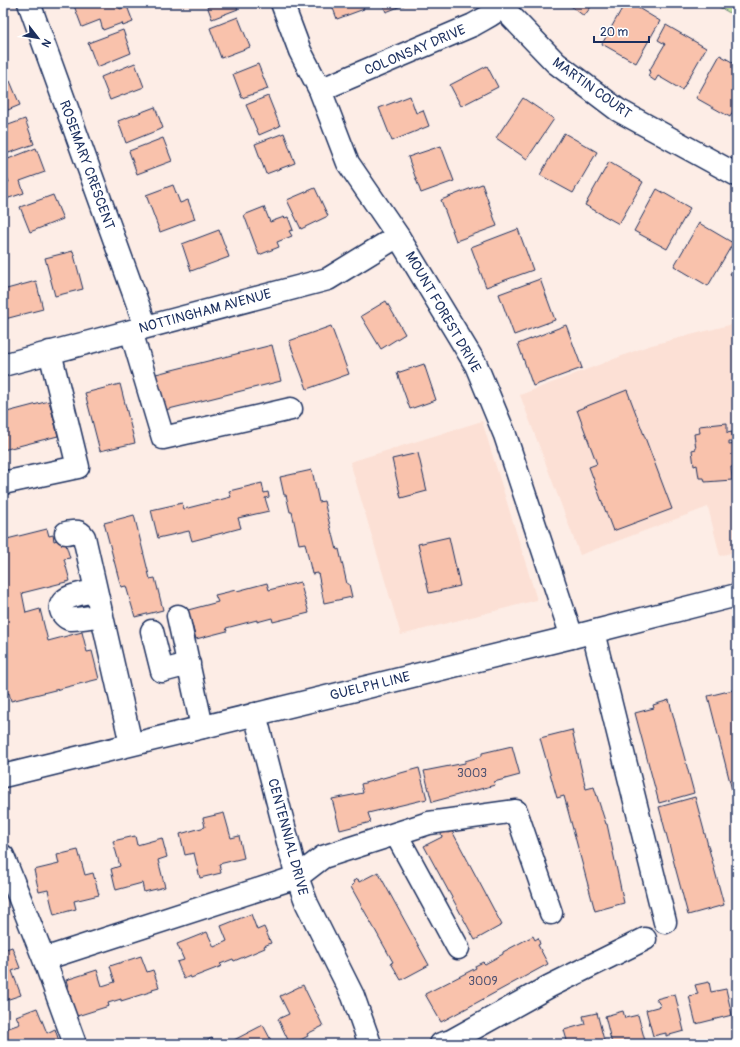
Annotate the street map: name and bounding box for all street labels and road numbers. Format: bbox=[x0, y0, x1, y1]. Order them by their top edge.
street label: COLONSAY DRIVE bbox=[362, 21, 468, 79]
street label: MARTIN COURT bbox=[549, 54, 635, 123]
street label: ROSEMARY CRESCENT bbox=[56, 98, 118, 232]
street label: MOUNT FOREST DRIVE bbox=[401, 249, 485, 375]
street label: NOTTINGHAM AVENUE bbox=[137, 285, 273, 337]
street label: GUELPH LINE bbox=[328, 668, 412, 704]
street label: CENTENNIAL DRIVE bbox=[264, 777, 312, 897]

